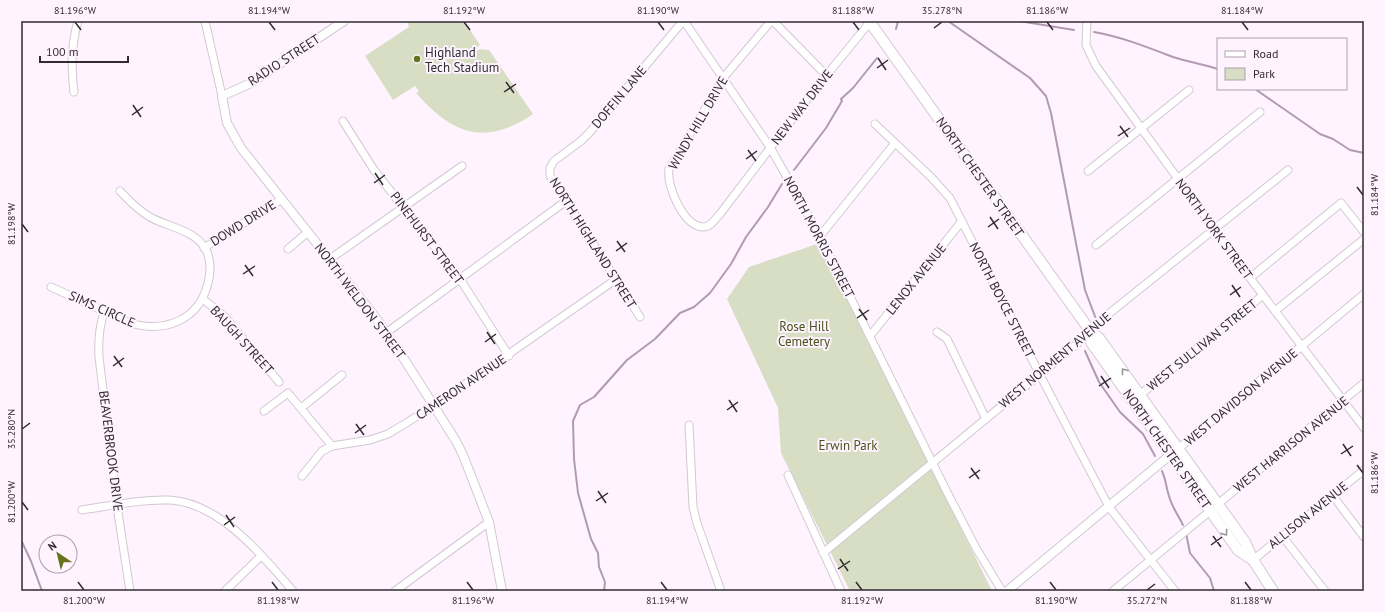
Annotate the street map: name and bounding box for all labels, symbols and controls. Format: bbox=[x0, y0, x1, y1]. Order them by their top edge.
text: 81.196°W bbox=[54, 4, 97, 17]
text: 81.194°W bbox=[248, 4, 291, 17]
text: 81.192°W bbox=[443, 4, 486, 17]
text: 81.190°W bbox=[637, 4, 680, 17]
text: 81.188°W bbox=[832, 4, 875, 17]
text: 35.278°N bbox=[922, 4, 962, 17]
text: 81.186°W bbox=[1026, 4, 1069, 17]
text: 81.184°W bbox=[1221, 4, 1264, 17]
street label: RADIO STREET bbox=[245, 30, 323, 90]
scale bar bbox=[40, 38, 128, 64]
legend bbox=[1217, 38, 1347, 90]
text: 100 m bbox=[46, 44, 79, 59]
place label: Highland Tech Stadium bbox=[425, 44, 499, 76]
text: Road bbox=[1253, 46, 1278, 61]
marker: Highland Tech Stadium bbox=[412, 54, 422, 64]
street label: DOFFIN LANE bbox=[588, 62, 650, 132]
street label: NEW WAY DRIVE bbox=[767, 66, 837, 148]
text: Park bbox=[1253, 66, 1275, 81]
street label: WINDY HILL DRIVE bbox=[664, 73, 732, 173]
street label: NORTH CHESTER STREET bbox=[932, 114, 1028, 240]
street label: NORTH MORRIS STREET bbox=[780, 173, 858, 301]
text: 81.184°W bbox=[1368, 173, 1381, 216]
street label: NORTH HIGHLAND STREET bbox=[546, 174, 640, 312]
street label: NORTH YORK STREET bbox=[1172, 175, 1256, 283]
street label: PINEHURST STREET bbox=[387, 188, 467, 288]
street label: DOWD DRIVE bbox=[207, 196, 279, 250]
text: 81.198°W bbox=[5, 202, 18, 245]
street label: NORTH BOYCE STREET bbox=[965, 239, 1039, 361]
street label: NORTH WELDON STREET bbox=[311, 240, 409, 362]
street label: LENOX AVENUE bbox=[882, 240, 950, 318]
street label: SIMS CIRCLE bbox=[66, 287, 138, 331]
street label: WEST SULLIVAN STREET bbox=[1143, 295, 1261, 395]
street label: BAUGH STREET bbox=[207, 302, 277, 378]
street label: WEST NORMENT AVENUE bbox=[995, 308, 1115, 412]
park label: Rose Hill Cemetery bbox=[778, 318, 830, 350]
street label: WEST DAVIDSON AVENUE bbox=[1181, 345, 1301, 449]
street label: CAMERON AVENUE bbox=[413, 350, 509, 424]
one-way arrow bbox=[1121, 368, 1129, 375]
street label: NORTH CHESTER STREET bbox=[1119, 386, 1215, 512]
street label: BEAVERBROOK DRIVE bbox=[95, 390, 127, 512]
street label: WEST HARRISON AVENUE bbox=[1230, 392, 1352, 496]
text: 35.280°N bbox=[5, 409, 18, 449]
park label: Erwin Park bbox=[819, 437, 878, 454]
text: 81.186°W bbox=[1368, 451, 1381, 494]
street label: ALLISON AVENUE bbox=[1265, 478, 1351, 552]
text: 81.200°W bbox=[5, 480, 18, 523]
one-way arrow bbox=[1221, 528, 1228, 535]
north arrow bbox=[38, 534, 78, 574]
text: N bbox=[45, 538, 59, 554]
text: 81.200°W bbox=[63, 594, 106, 607]
text: 81.198°W bbox=[257, 594, 300, 607]
text: 81.196°W bbox=[452, 594, 495, 607]
text: 81.194°W bbox=[646, 594, 689, 607]
text: 81.192°W bbox=[841, 594, 884, 607]
text: 81.190°W bbox=[1035, 594, 1078, 607]
text: 35.272°N bbox=[1127, 594, 1167, 607]
text: 81.188°W bbox=[1230, 594, 1273, 607]

